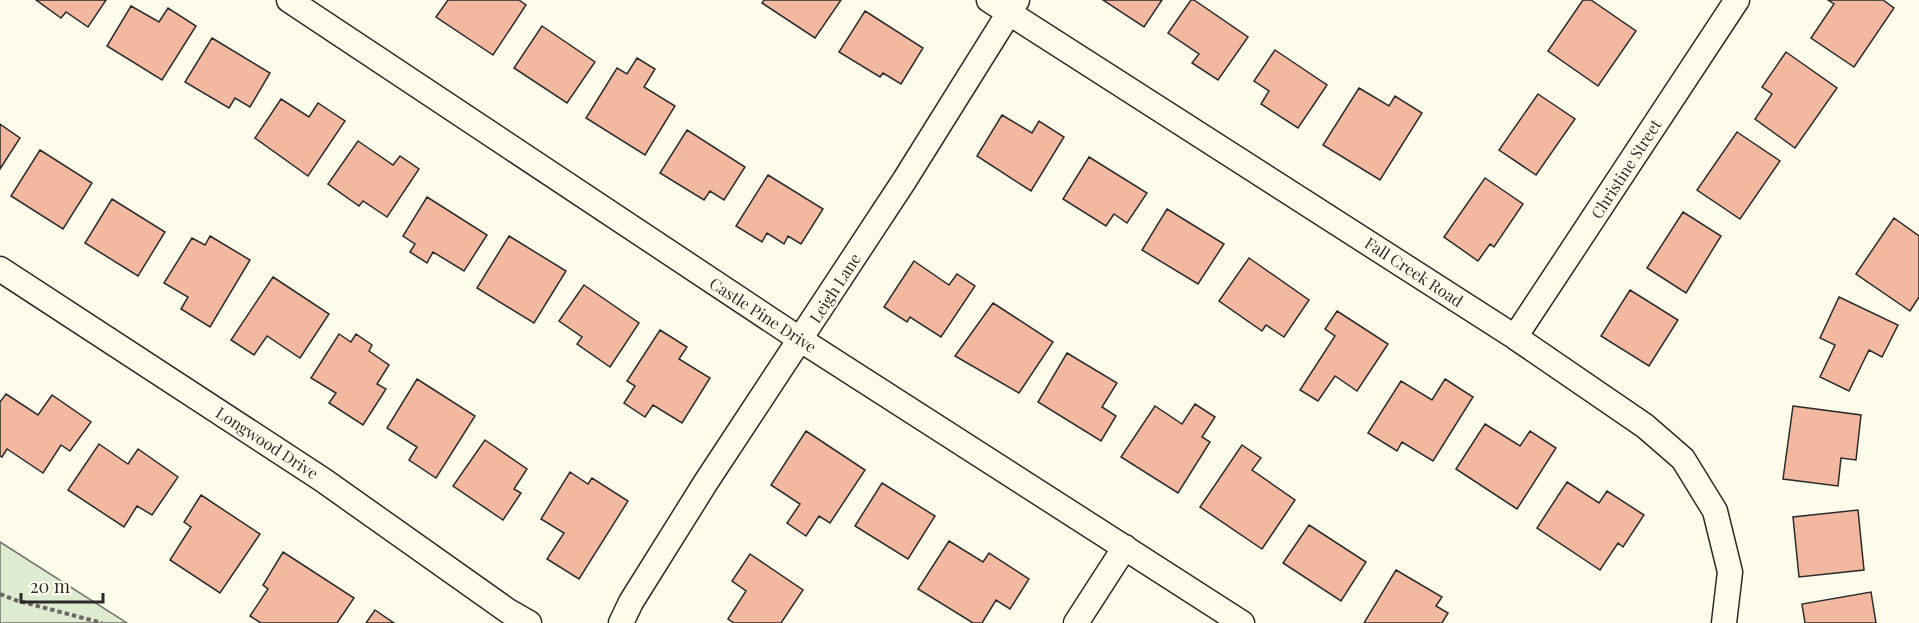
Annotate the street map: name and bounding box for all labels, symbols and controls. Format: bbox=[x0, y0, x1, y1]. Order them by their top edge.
street label: Christine Street bbox=[1586, 115, 1666, 222]
street label: Fall Creek Road bbox=[1361, 232, 1467, 311]
street label: Leigh Lane bbox=[804, 249, 865, 327]
street label: Castle Pine Drive bbox=[706, 272, 821, 357]
street label: Longwood Drive bbox=[212, 402, 322, 484]
scale bar bbox=[21, 566, 104, 604]
text: 20 m bbox=[30, 574, 70, 598]

